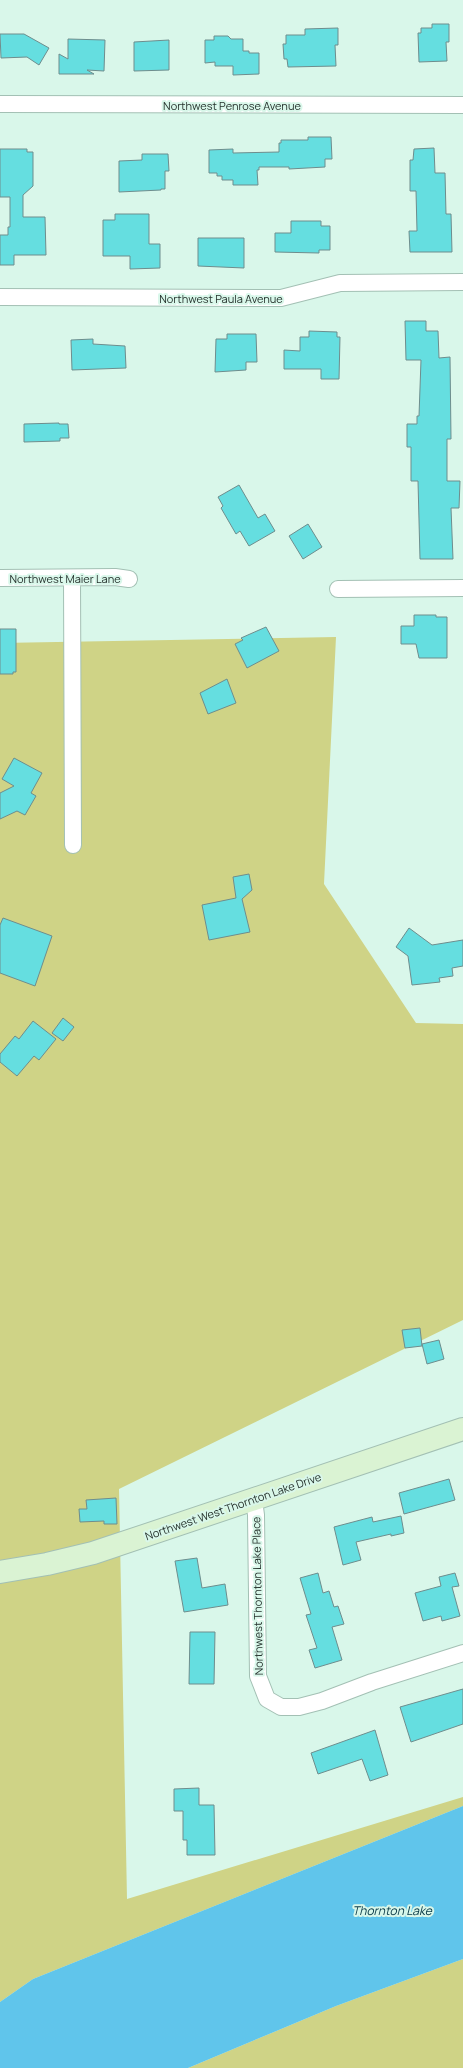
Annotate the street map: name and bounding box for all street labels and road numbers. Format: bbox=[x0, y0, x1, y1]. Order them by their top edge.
street label: Northwest Penrose Avenue bbox=[163, 98, 301, 113]
street label: Northwest Paula Avenue bbox=[159, 291, 283, 306]
street label: Northwest Maier Lane bbox=[9, 571, 121, 586]
street label: Northwest West Thornton Lake Drive bbox=[143, 1469, 324, 1543]
street label: Northwest Thornton Lake Place bbox=[248, 1516, 266, 1676]

